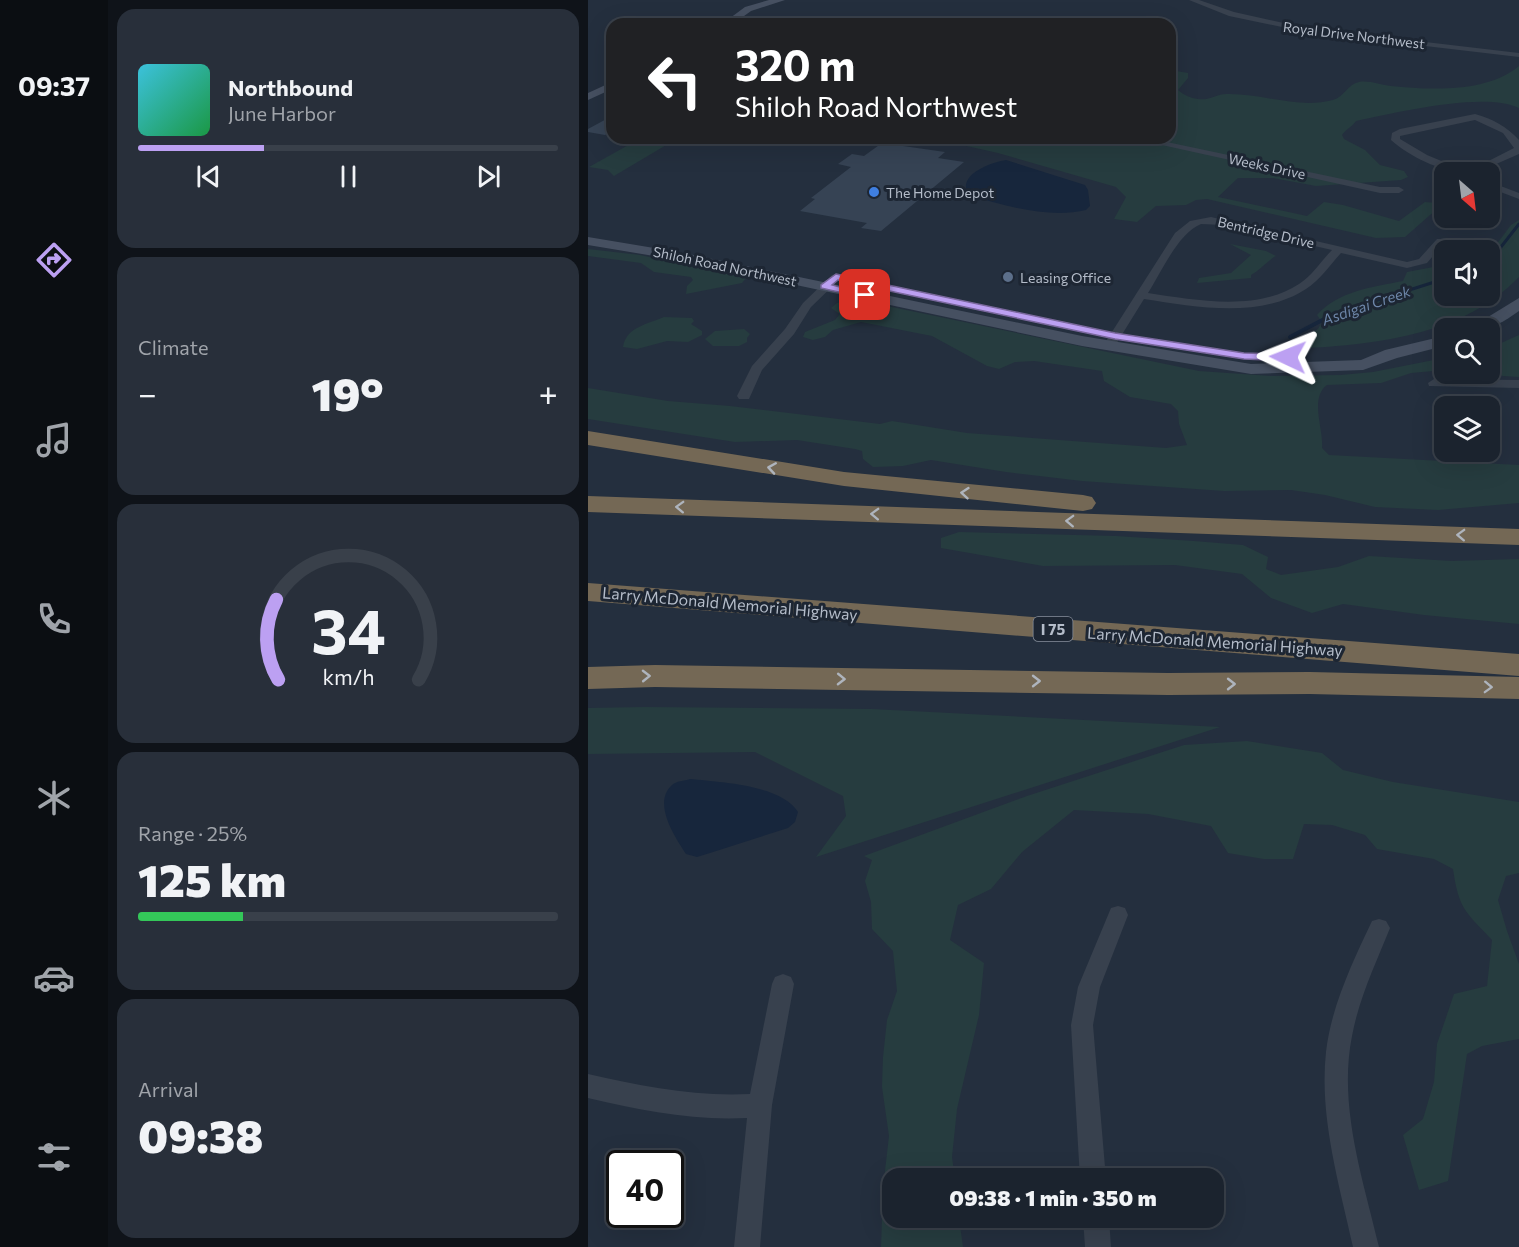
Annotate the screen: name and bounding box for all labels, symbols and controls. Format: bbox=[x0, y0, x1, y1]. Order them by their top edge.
street label: Royal Drive Northwest bbox=[1282, 18, 1426, 52]
text: 320 m bbox=[735, 38, 855, 90]
icon: left bbox=[636, 42, 714, 120]
text: 09:37 bbox=[18, 69, 90, 102]
text: Northbound bbox=[228, 74, 353, 101]
text: Shiloh Road Northwest bbox=[735, 90, 1017, 123]
text: June Harbor bbox=[228, 101, 336, 125]
street label: Weeks Drive bbox=[1227, 150, 1307, 182]
icon: previous bbox=[192, 160, 225, 193]
icon: pause bbox=[332, 160, 365, 193]
icon: next bbox=[472, 160, 505, 193]
north arrow bbox=[1434, 162, 1500, 228]
map controls bbox=[1434, 162, 1500, 462]
place label: The Home Depot bbox=[886, 184, 994, 201]
marker: The Home Depot bbox=[867, 185, 881, 199]
street label: Bentridge Drive bbox=[1216, 213, 1316, 251]
icon: directions bbox=[33, 239, 75, 281]
button: sound bbox=[1434, 240, 1500, 306]
street label: Shiloh Road Northwest bbox=[652, 242, 799, 290]
pin bbox=[839, 269, 890, 320]
place label: Leasing Office bbox=[1020, 269, 1111, 286]
marker: Leasing Office bbox=[1001, 270, 1015, 284]
icon: arrive bbox=[848, 278, 881, 311]
water label: Asdigai Creek bbox=[1318, 281, 1413, 329]
button: search bbox=[1434, 318, 1500, 384]
position arrow bbox=[1256, 325, 1320, 389]
text: Climate bbox=[138, 335, 208, 359]
text: 19° bbox=[312, 365, 384, 420]
text: − bbox=[138, 372, 157, 413]
text: + bbox=[539, 372, 558, 413]
button: layers bbox=[1434, 396, 1500, 462]
icon: music bbox=[33, 419, 75, 461]
one-way arrow bbox=[767, 462, 776, 474]
one-way arrow bbox=[960, 487, 969, 500]
one-way arrow bbox=[676, 501, 685, 513]
one-way arrow bbox=[870, 507, 879, 520]
one-way arrow bbox=[1065, 514, 1074, 527]
one-way arrow bbox=[1456, 528, 1465, 541]
street label: Larry McDonald Memorial Highway bbox=[602, 582, 858, 624]
text: 34 bbox=[311, 592, 385, 668]
icon: phone bbox=[33, 598, 75, 640]
road number: I 75 bbox=[1034, 617, 1072, 641]
street label: Larry McDonald Memorial Highway bbox=[1087, 623, 1343, 659]
text: km/h bbox=[322, 664, 374, 690]
one-way arrow bbox=[642, 670, 651, 683]
one-way arrow bbox=[837, 673, 846, 685]
one-way arrow bbox=[1032, 675, 1041, 687]
one-way arrow bbox=[1227, 678, 1236, 690]
one-way arrow bbox=[1483, 681, 1492, 693]
icon: climate bbox=[33, 777, 75, 819]
text: Range · 25% bbox=[138, 821, 247, 845]
text: 125 km bbox=[138, 851, 286, 906]
icon: car bbox=[33, 957, 75, 999]
text: Arrival bbox=[138, 1077, 199, 1101]
text: 09:38 bbox=[138, 1107, 263, 1162]
icon: filters bbox=[33, 1136, 75, 1178]
speed limit sign: 40 bbox=[606, 1150, 684, 1228]
text: 09:38 · 1 min · 350 m bbox=[949, 1184, 1157, 1211]

